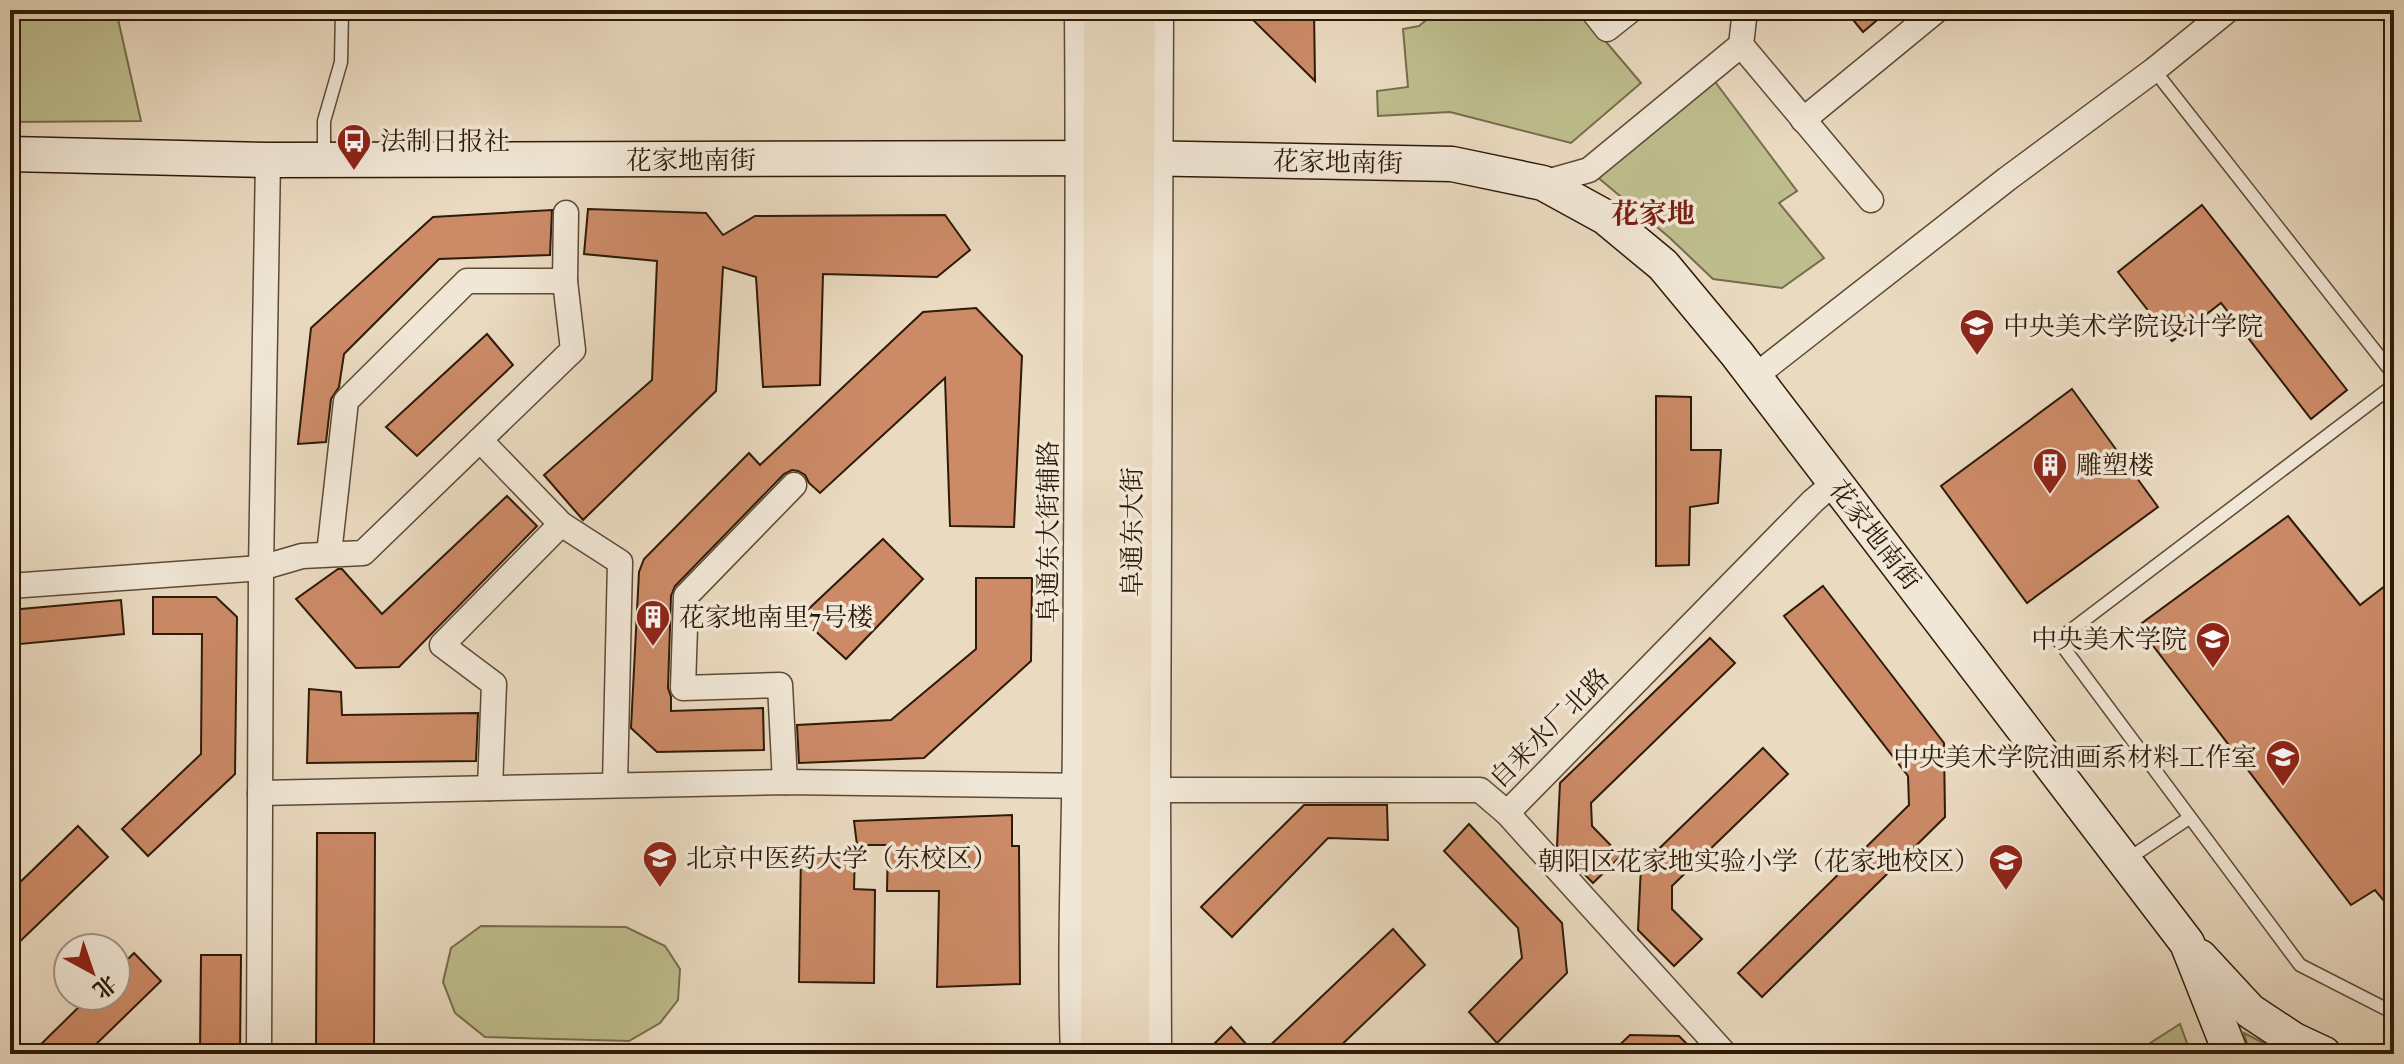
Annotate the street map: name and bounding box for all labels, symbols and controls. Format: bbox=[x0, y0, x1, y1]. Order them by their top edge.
bus stop icon: 法制日报社 bbox=[335, 122, 373, 172]
place label: 法制日报社 bbox=[380, 126, 510, 158]
street label: 花家地南街 bbox=[626, 145, 756, 177]
street label: 花家地南街 bbox=[1273, 146, 1403, 180]
district label: 花家地 bbox=[1611, 197, 1695, 232]
school or university icon: 中央美术学院设计学院 bbox=[1958, 307, 1996, 357]
place label: 中央美术学院设计学院 bbox=[2003, 311, 2263, 343]
street label: 阜通东大街辅路 bbox=[1033, 441, 1065, 623]
building icon: 雕塑楼 bbox=[2031, 446, 2069, 496]
place label: 雕塑楼 bbox=[2076, 450, 2154, 482]
street label: 阜通东大街 bbox=[1117, 467, 1149, 597]
street label: 花家地南街 bbox=[1822, 475, 1927, 597]
building icon: 花家地南里7号楼 bbox=[634, 598, 672, 648]
place label: 花家地南里7号楼 bbox=[679, 602, 873, 634]
school or university icon: 中央美术学院 bbox=[2194, 620, 2232, 670]
place label: 中央美术学院 bbox=[2031, 624, 2187, 656]
street label: 自来水厂北路 bbox=[1483, 662, 1616, 795]
school or university icon: 中央美术学院油画系材料工作室 bbox=[2264, 738, 2302, 788]
place label: 中央美术学院油画系材料工作室 bbox=[1893, 742, 2257, 774]
school or university icon: 北京中医药大学（东校区） bbox=[641, 839, 679, 889]
school or university icon: 朝阳区花家地实验小学（花家地校区） bbox=[1987, 842, 2025, 892]
place label: 北京中医药大学（东校区） bbox=[686, 843, 998, 875]
place label: 朝阳区花家地实验小学（花家地校区） bbox=[1538, 846, 1980, 878]
north arrow bbox=[52, 932, 132, 1012]
text: 北 bbox=[87, 969, 122, 1004]

